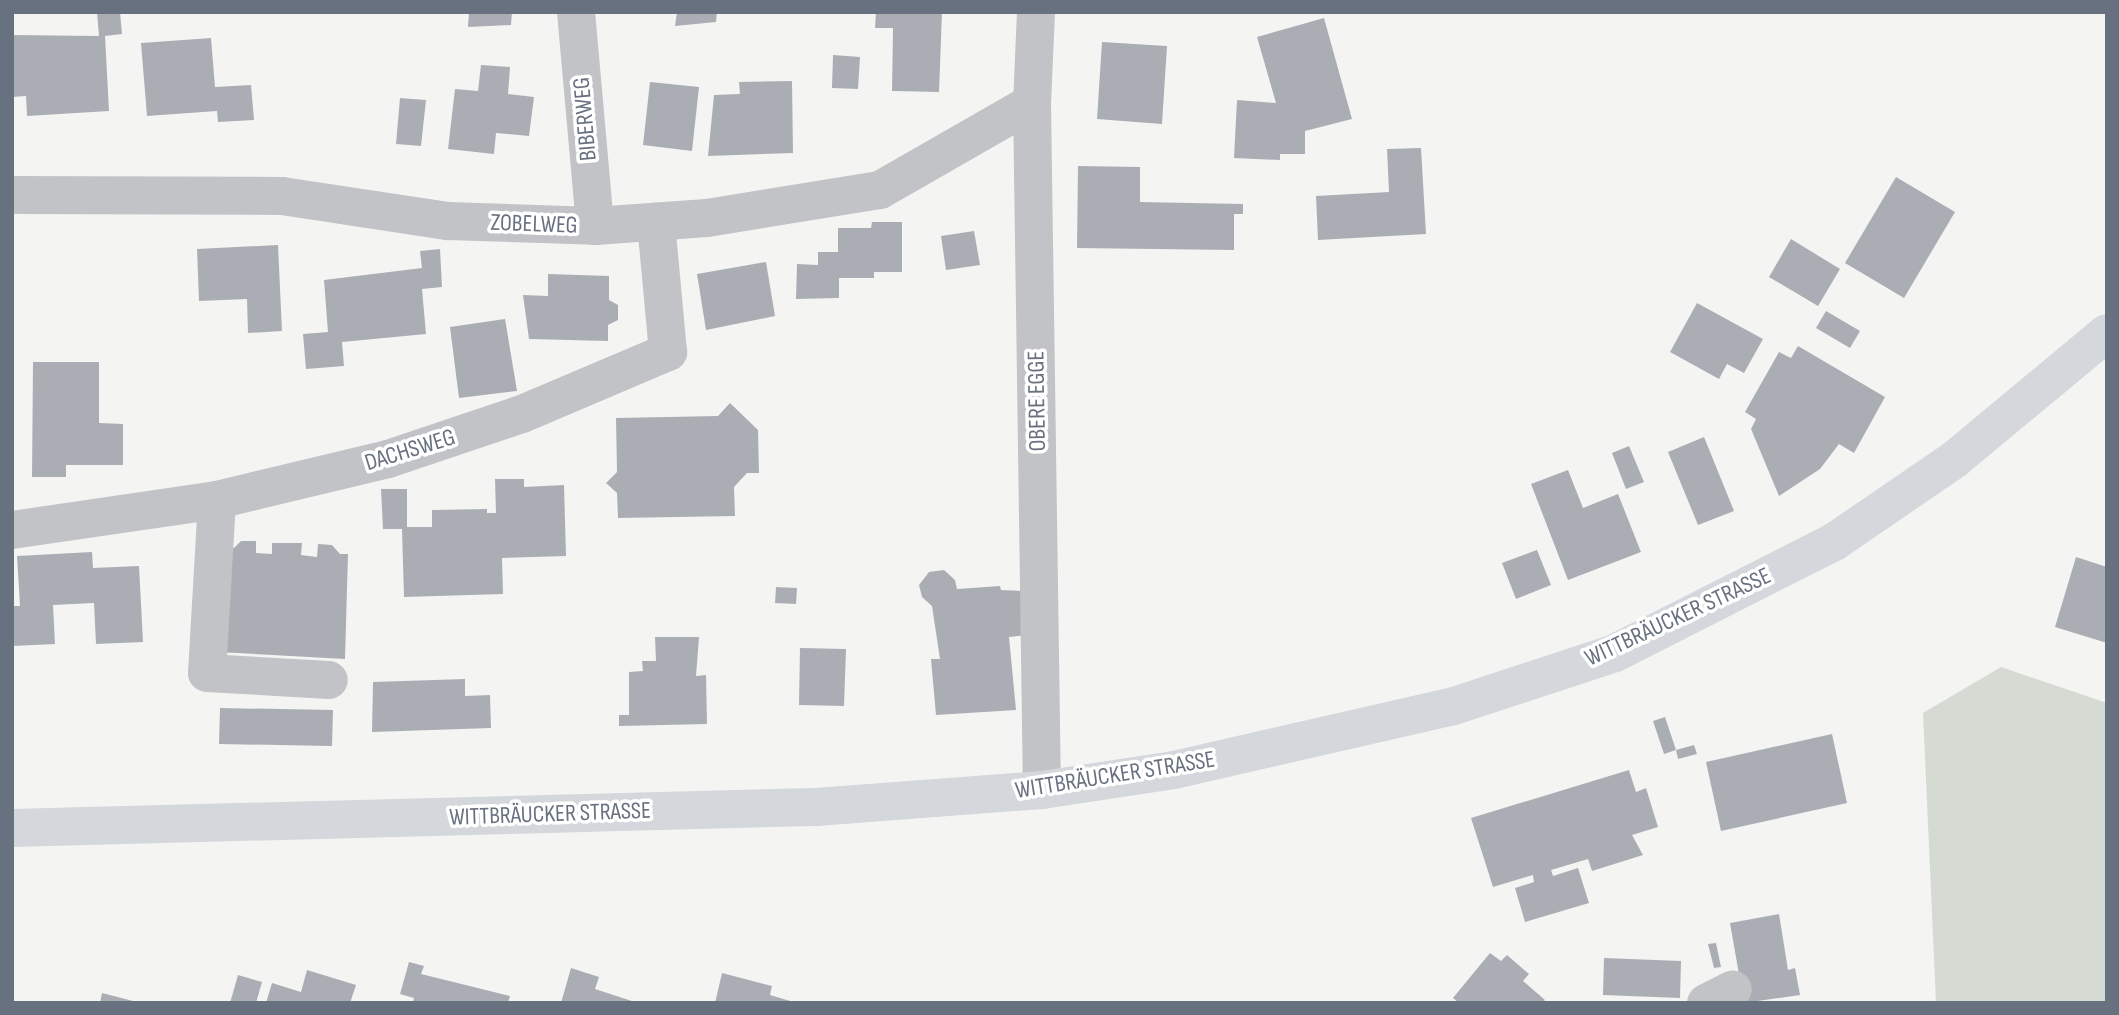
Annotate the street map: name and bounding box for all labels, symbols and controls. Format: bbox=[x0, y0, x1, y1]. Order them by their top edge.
street label: BIBERWEG bbox=[567, 76, 603, 162]
street label: ZOBELWEG bbox=[490, 208, 578, 240]
street label: OBERE EGGE bbox=[1022, 350, 1052, 452]
street label: DACHSWEG bbox=[361, 423, 459, 477]
street label: WITTBRÄUCKER STRASSE bbox=[1580, 561, 1776, 673]
street label: WITTBRÄUCKER STRASSE bbox=[1013, 745, 1217, 805]
street label: WITTBRÄUCKER STRASSE bbox=[449, 796, 651, 832]

